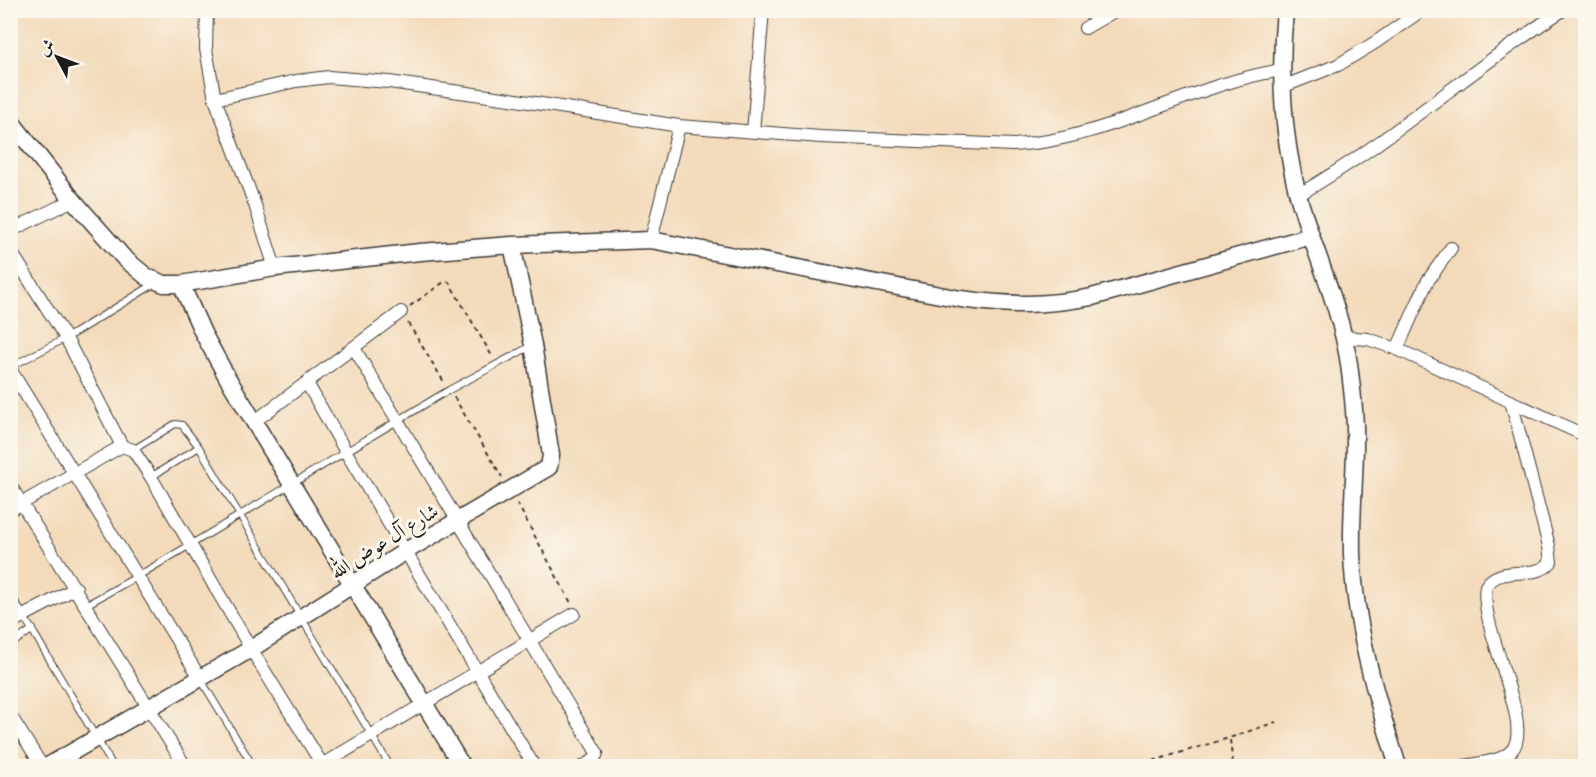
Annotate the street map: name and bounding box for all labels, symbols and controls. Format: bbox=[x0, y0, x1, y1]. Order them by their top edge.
north arrow bbox=[27, 27, 87, 87]
text: ش bbox=[33, 35, 59, 60]
street label: شارع آل عوض الله bbox=[324, 496, 446, 589]

